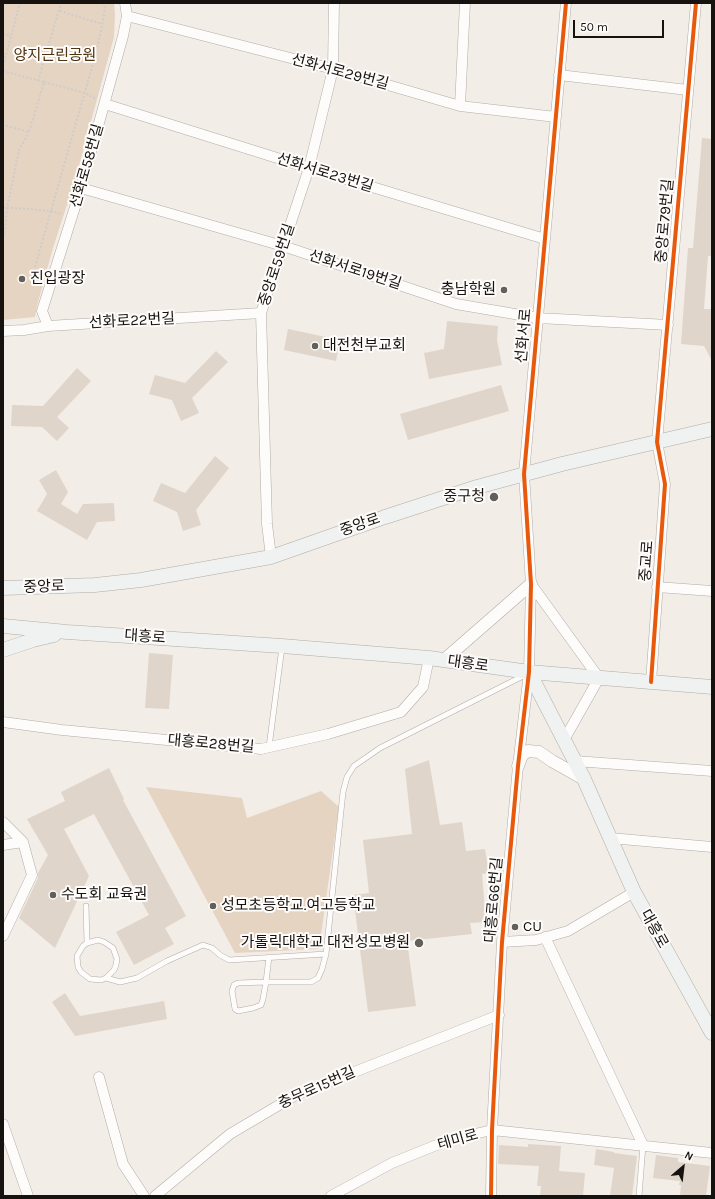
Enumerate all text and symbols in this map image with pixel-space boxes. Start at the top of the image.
scale bar [575,12,666,38]
text: 50 m [580,20,608,34]
park label: 양지근린공원 [14,47,96,65]
street label: 선화서로29번길 [289,50,391,94]
street label: 선화로58번길 [66,122,108,210]
street label: 선화서로23번길 [274,150,376,196]
street label: 중앙로79번길 [652,178,678,264]
street label: 중앙로59번길 [255,221,299,309]
street label: 선화서로19번길 [306,247,404,293]
place label: 진입광장 [30,270,85,288]
marker: 진입광장 [17,274,27,284]
place label: 충남학원 [441,281,496,299]
marker: 충남학원 [499,285,509,295]
street label: 선화서로 [513,308,535,364]
street label: 선화로22번길 [88,310,176,332]
place label: 대전천부교회 [323,337,406,355]
marker: 대전천부교회 [310,341,320,351]
place label: 중구청 [444,488,485,506]
marker: 중구청 [488,491,500,503]
street label: 중앙로 [337,510,383,540]
street label: 중교로 [637,540,657,582]
street label: 중앙로 [23,577,65,597]
street label: 대흥로 [124,627,166,647]
street label: 대흥로 [446,652,490,676]
street label: 대흥로28번길 [167,731,255,757]
street label: 대흥로66번길 [481,856,507,944]
place label: 수도회 교육권 [61,886,147,904]
marker: 수도회 교육권 [48,890,58,900]
place label: 성모초등학교.여고등학교 [221,897,375,915]
marker: 성모초등학교.여고등학교 [208,901,218,911]
street label: 대흥로 [636,907,672,951]
place label: CU [523,918,542,936]
marker: CU [510,922,520,932]
place label: 가톨릭대학교 대전성모병원 [241,934,410,952]
marker: 가톨릭대학교 대전성모병원 [413,937,425,949]
street label: 충무로15번길 [276,1063,358,1113]
street label: 테미로 [436,1126,480,1154]
north arrow [663,1147,703,1187]
text: N [682,1148,695,1164]

